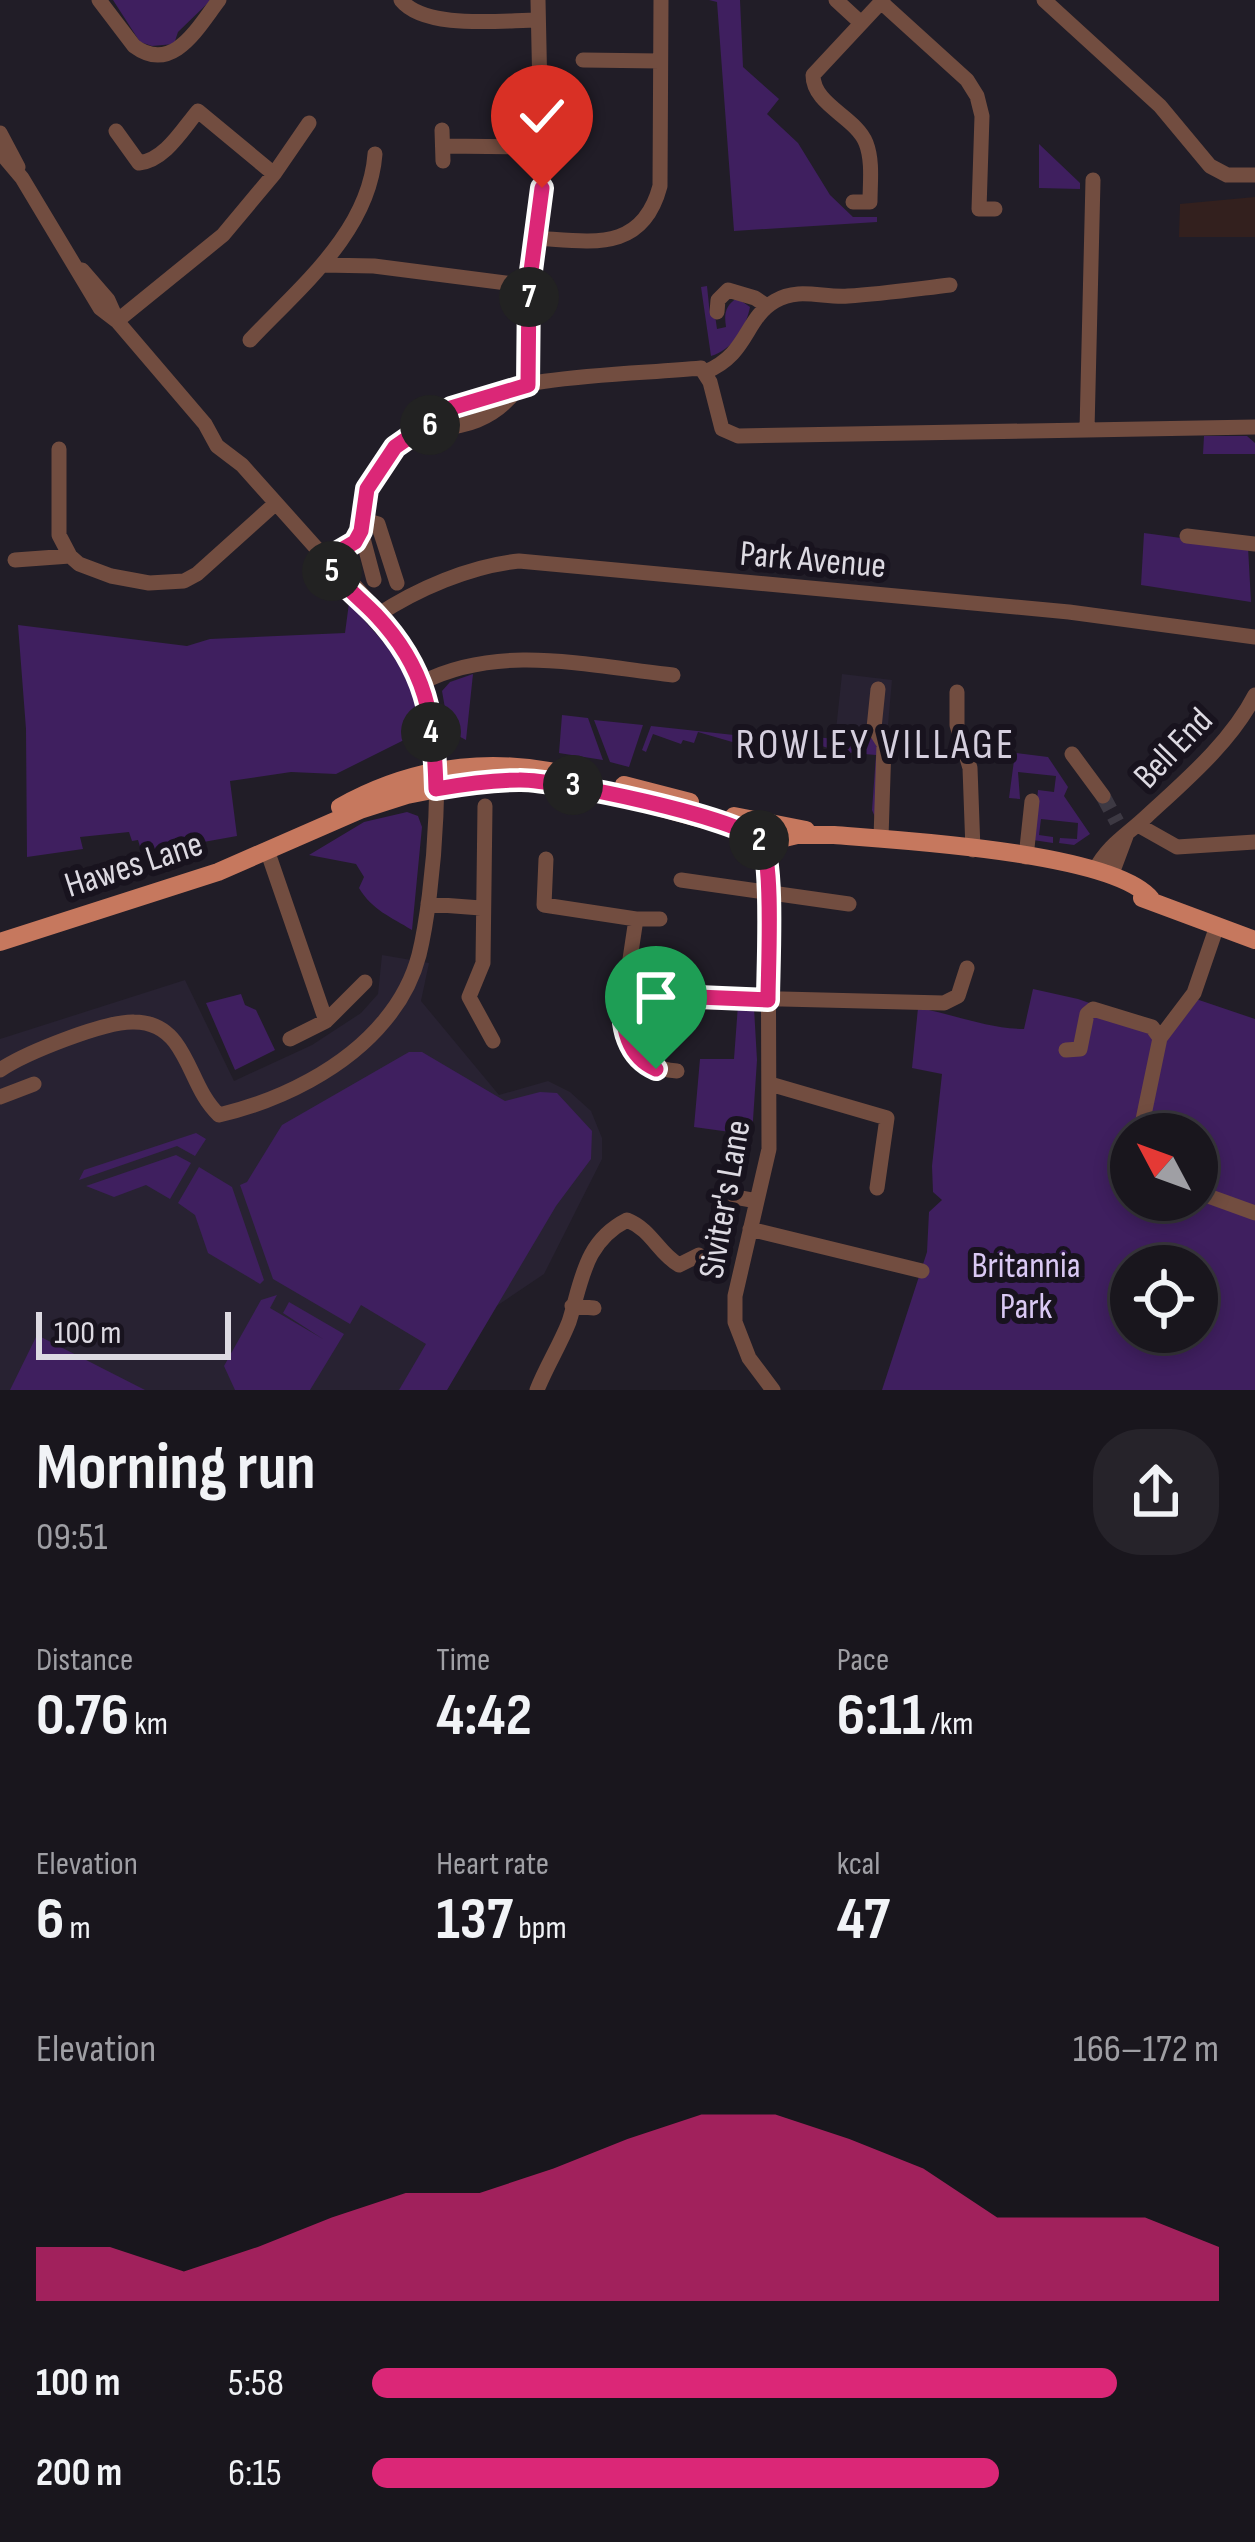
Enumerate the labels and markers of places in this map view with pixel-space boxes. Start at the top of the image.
pin [491,65,593,188]
pin: 7 [499,267,559,327]
pin: 6 [400,395,460,455]
pin: 5 [302,541,362,601]
pin: 4 [401,702,461,762]
pin: 3 [543,755,603,815]
pin: 2 [729,810,789,870]
pin [605,946,707,1069]

